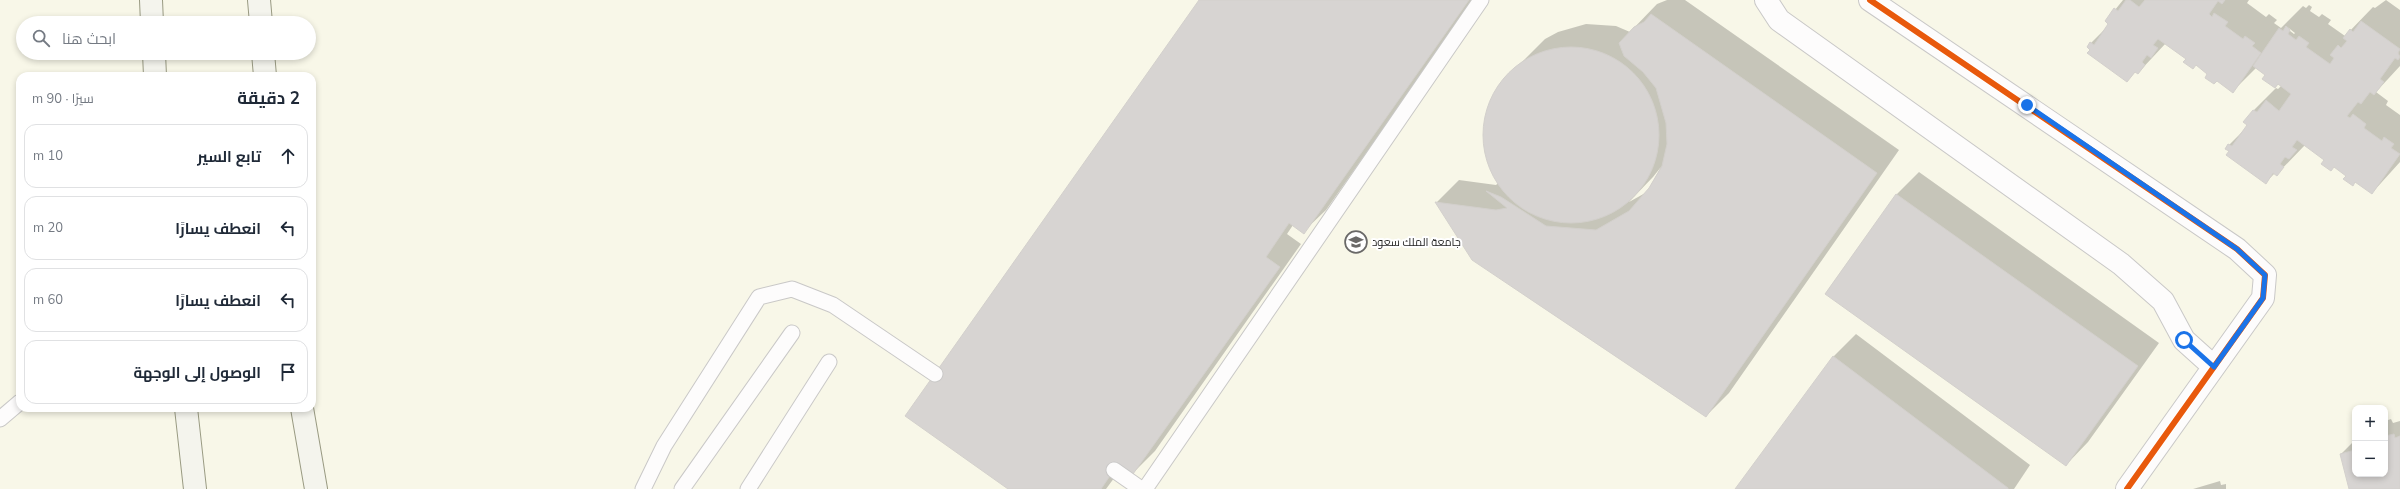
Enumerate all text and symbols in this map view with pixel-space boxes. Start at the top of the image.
search box [16,16,316,60]
icon: search [30,27,52,49]
text: ابحث هنا [62,29,116,49]
text: 2 دقيقة [237,87,300,110]
text: سيرًا · 90 m [32,90,94,108]
route end [2018,96,2036,114]
icon: ahead [277,145,299,167]
text: 10 m [33,147,63,165]
text: تابع السير [197,147,261,167]
icon: left [277,217,299,239]
text: 20 m [33,219,63,237]
text: انعطف يسارًا [175,219,261,239]
school or university icon: جامعة الملك سعود [1343,229,1369,255]
place label: جامعة الملك سعود [1372,235,1461,250]
icon: left [277,289,299,311]
text: 60 m [33,291,63,309]
text: انعطف يسارًا [175,291,261,311]
route start [2175,331,2193,349]
icon: arrive [277,361,299,383]
text: الوصول إلى الوجهة [133,363,261,383]
map controls [2352,405,2388,477]
button: + [2352,405,2388,441]
button: − [2352,441,2388,477]

